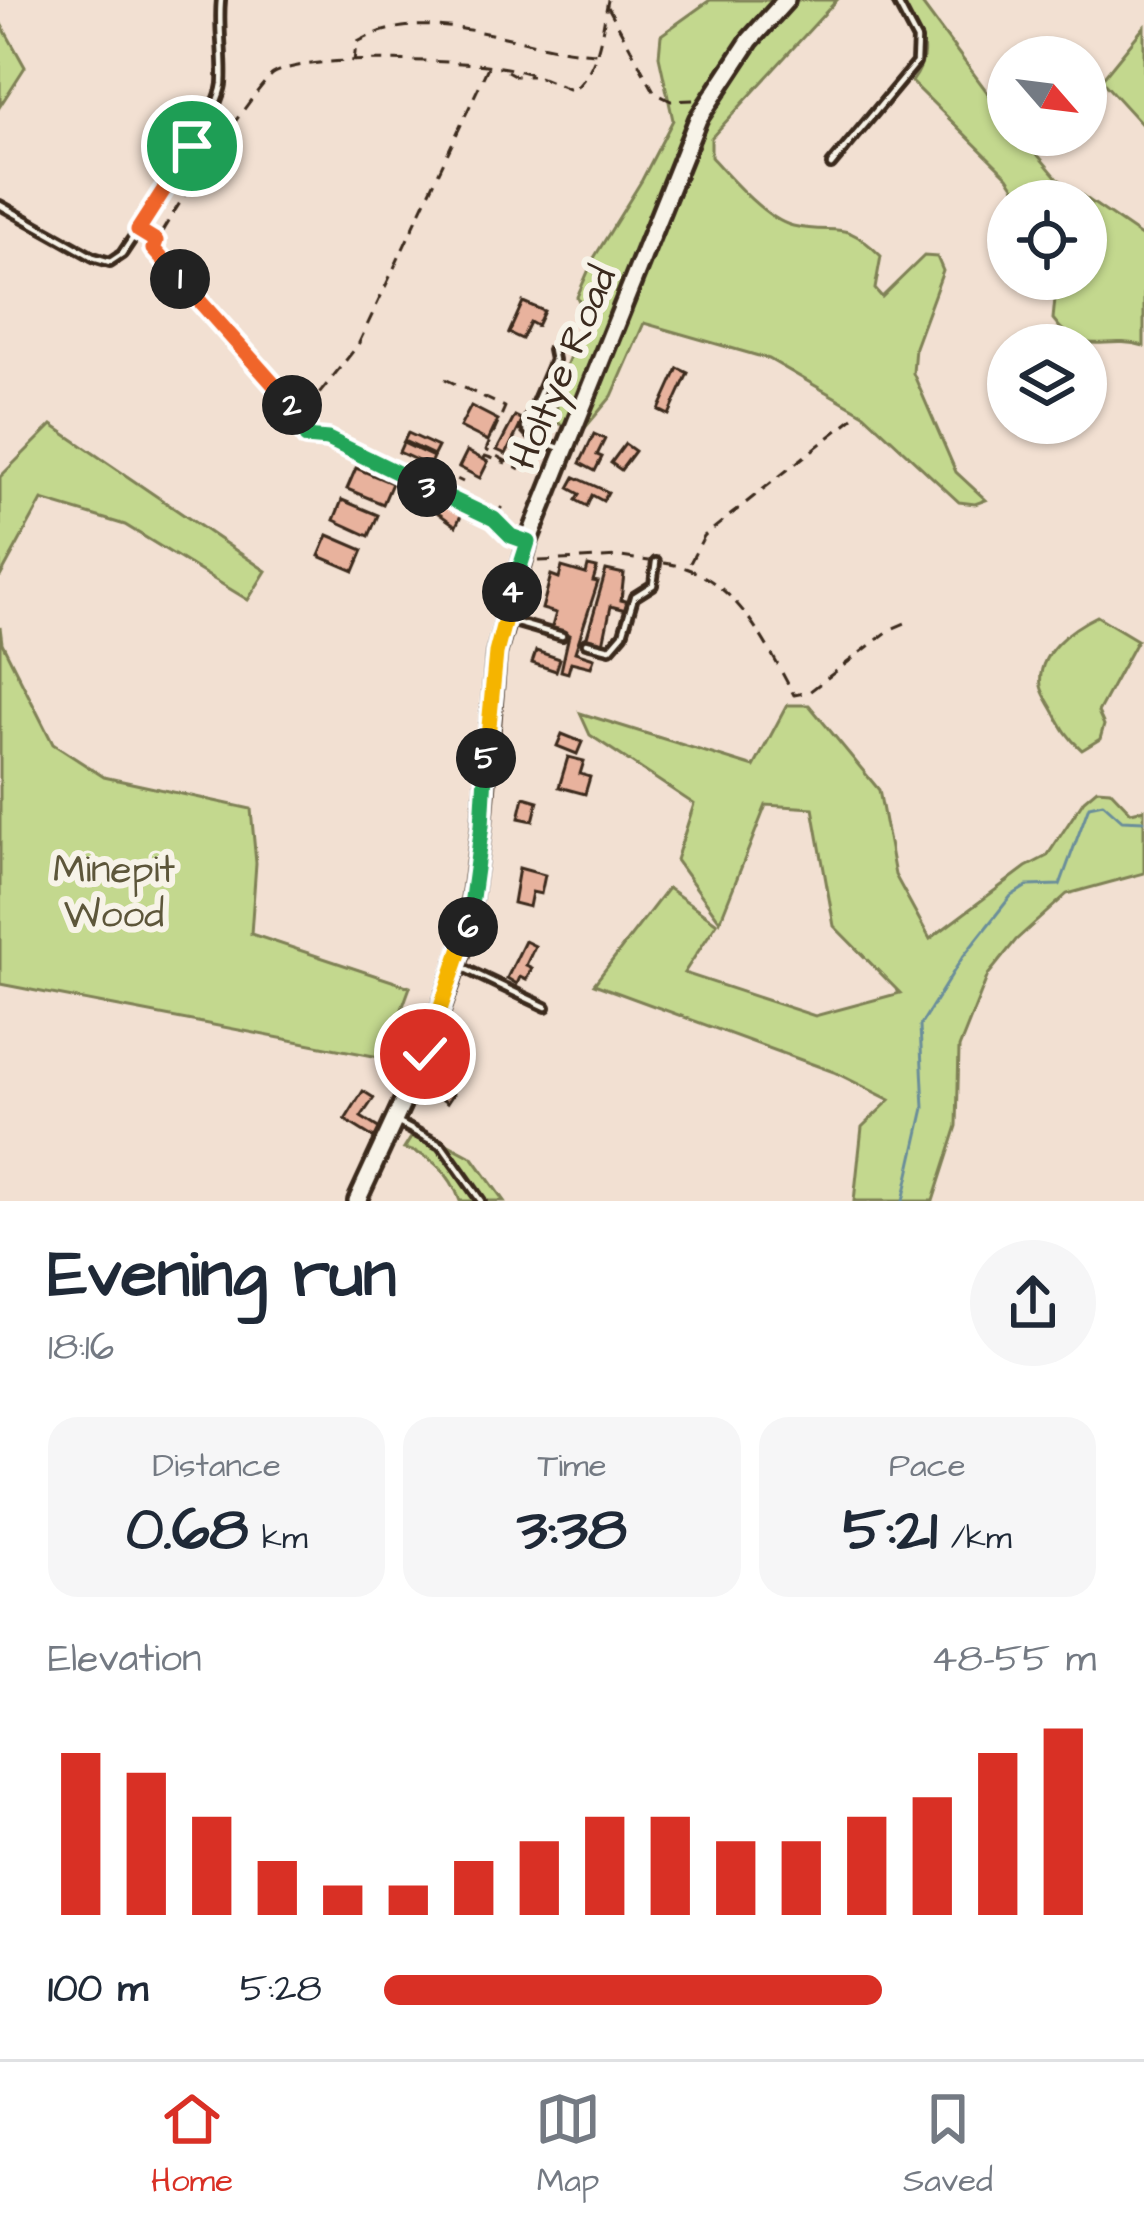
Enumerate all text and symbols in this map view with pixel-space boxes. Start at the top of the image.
north arrow [987,36,1107,156]
map controls [987,36,1107,444]
pin [141,95,243,197]
icon: arrive [159,113,225,179]
button: locate [987,180,1107,300]
pin: 1 [150,249,210,309]
text: 1 [178,256,182,302]
street label: Holtye Road [497,258,632,478]
button: layers [987,324,1107,444]
pin: 2 [262,375,322,435]
text: 2 [283,382,301,428]
pin: 3 [397,457,457,517]
text: 3 [419,464,435,510]
pin: 4 [482,562,542,622]
text: 4 [501,569,523,615]
pin: 5 [456,728,516,788]
text: 5 [474,735,498,781]
park label: Minepit Wood [53,844,175,943]
pin: 6 [438,897,498,957]
text: 6 [458,904,478,950]
pin [374,1003,476,1105]
icon: check [392,1021,458,1087]
text: Evening run [48,1230,396,1322]
button: share [970,1240,1096,1366]
text: 18:16 [48,1321,114,1375]
text: Distance [153,1443,281,1489]
text: Time [537,1443,607,1489]
text: Pace [889,1443,966,1489]
text: 0.68 [126,1489,248,1572]
text: 3:38 [517,1489,627,1572]
text: 5:21 [843,1489,937,1572]
text: km [248,1515,308,1561]
text: /km [937,1515,1012,1561]
text: Elevation [48,1633,202,1687]
text: 48–55 m [931,1633,1096,1687]
text: 100 m [48,1963,148,2017]
text: 5:28 [240,1963,322,2017]
tab: Home [151,2086,233,2204]
tab: Map [535,2086,601,2204]
tab: Saved [903,2086,993,2204]

